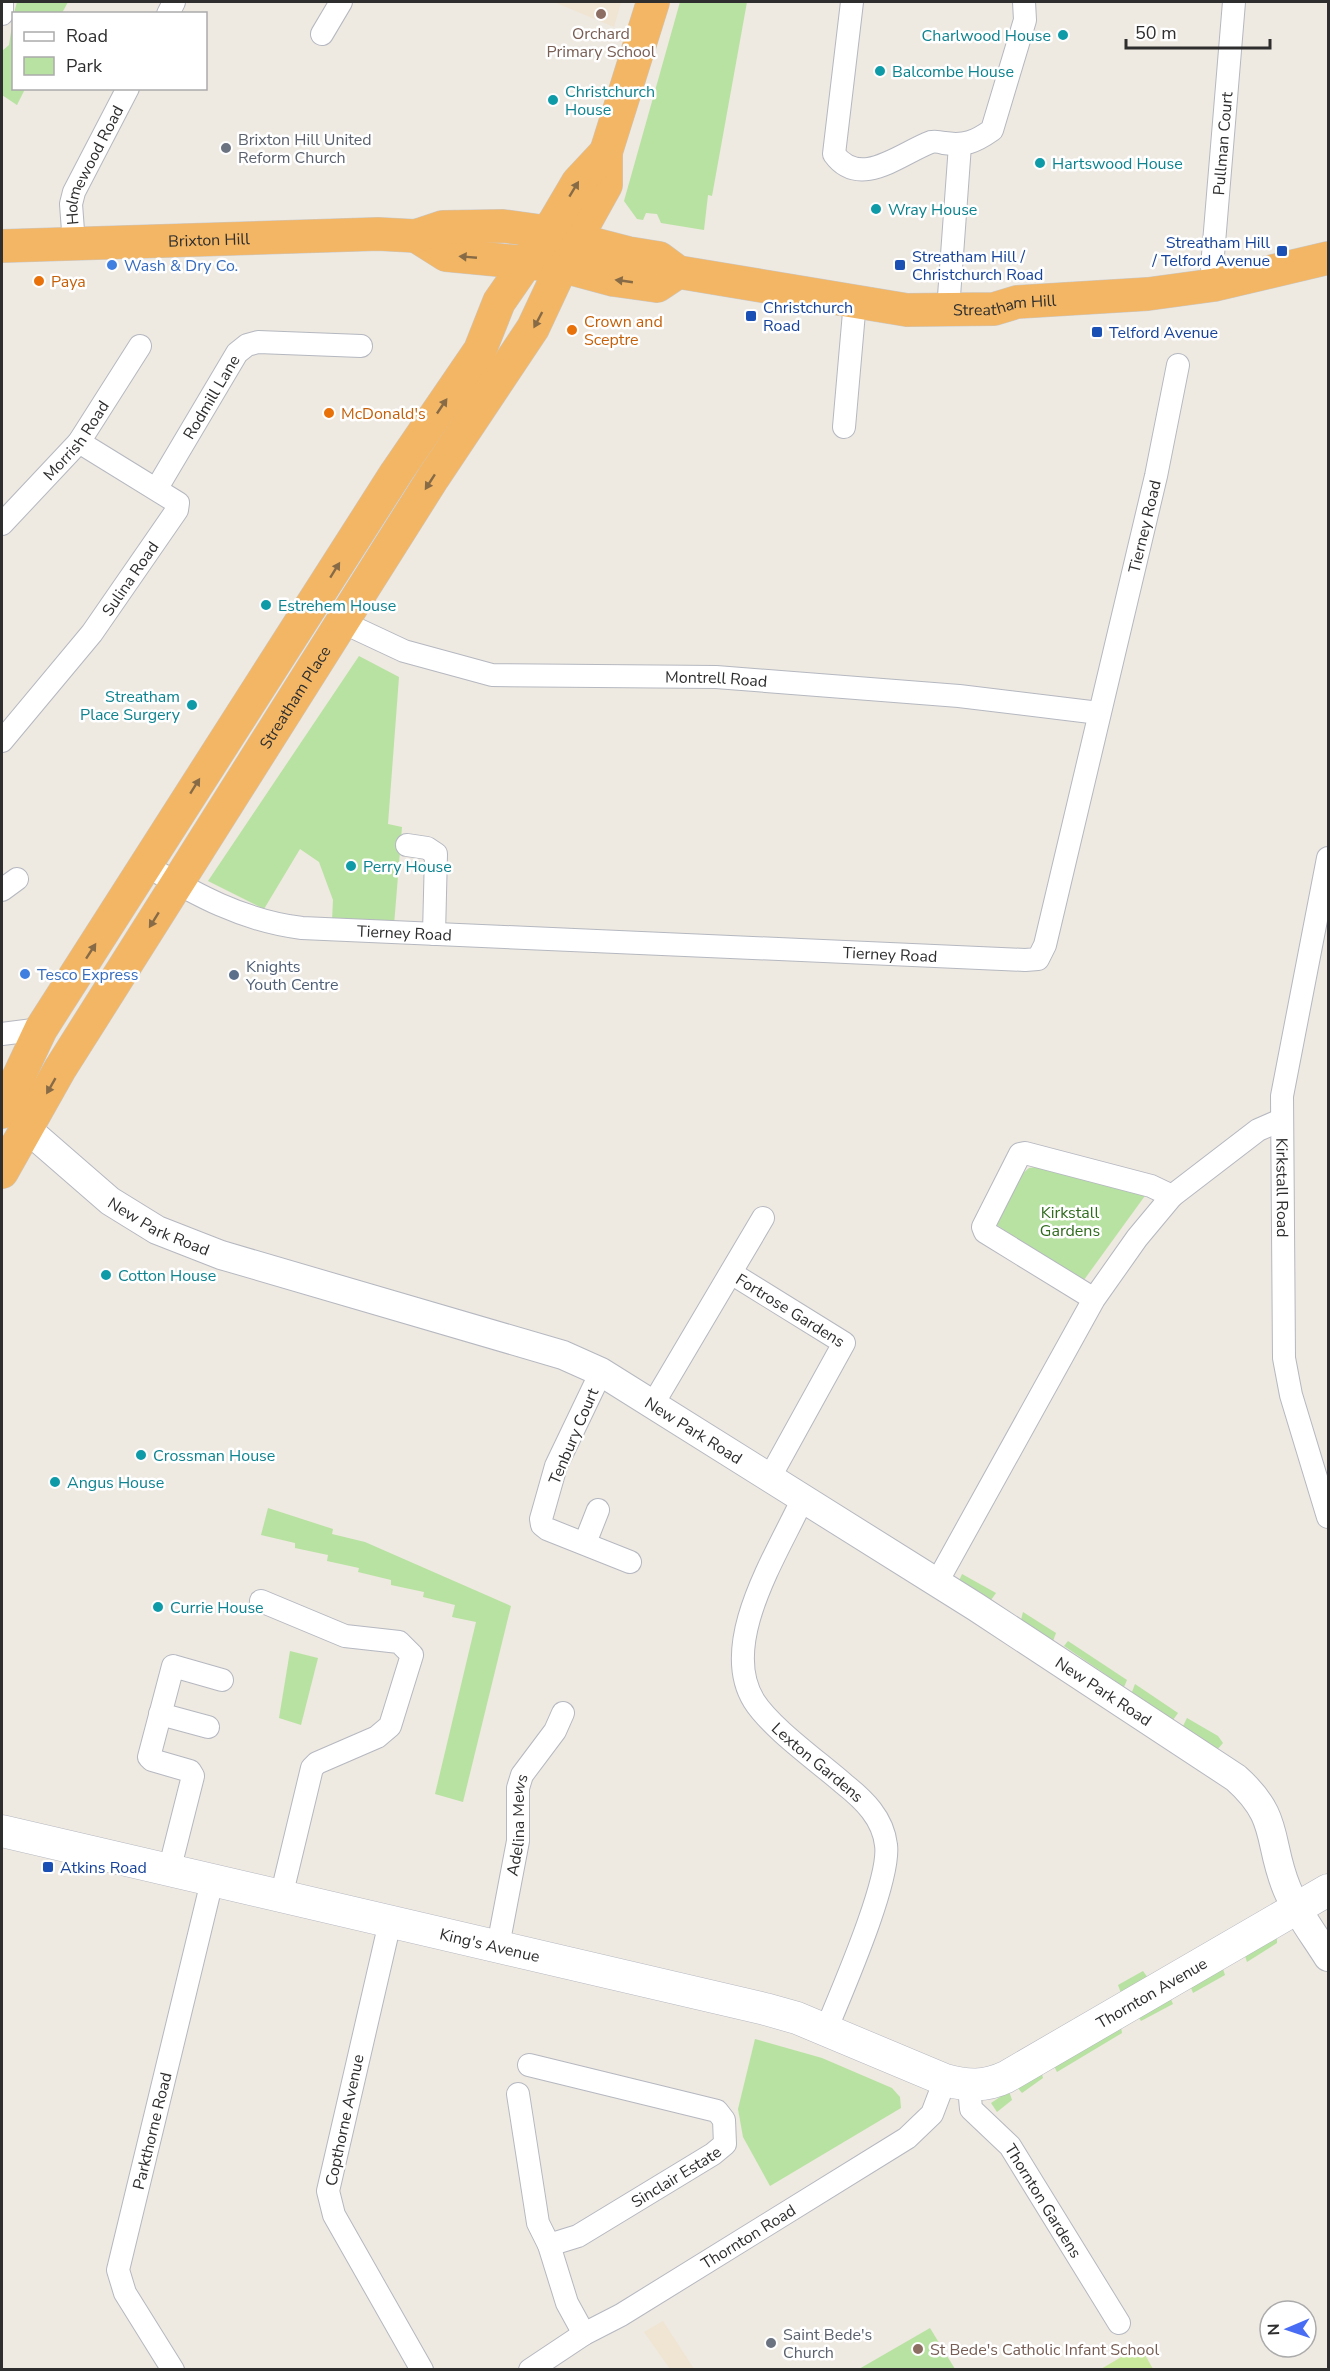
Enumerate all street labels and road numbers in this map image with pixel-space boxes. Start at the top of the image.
street label: Pullman Court [1208,91,1239,196]
street label: Holmewood Road [61,102,129,226]
street label: Brixton Hill [168,228,250,253]
street label: Streatham Hill [953,290,1057,321]
street label: Rodmill Lane [178,351,245,444]
street label: Morrish Road [39,397,115,486]
street label: Tierney Road [1123,478,1167,575]
street label: Sulina Road [97,537,164,621]
street label: Streatham Place [255,642,336,753]
street label: Montrell Road [665,667,768,693]
street label: Tierney Road [357,920,452,947]
street label: Tierney Road [842,942,938,968]
street label: Kirkstall Road [1270,1138,1293,1238]
street label: New Park Road [103,1192,213,1261]
street label: Fortrose Gardens [731,1269,849,1353]
street label: Tenbury Court [544,1384,604,1488]
street label: New Park Road [640,1392,746,1470]
street label: New Park Road [1051,1652,1156,1732]
street label: Lexton Gardens [766,1718,868,1808]
street label: Adelina Mews [502,1771,534,1878]
street label: King's Avenue [437,1923,542,1968]
street label: Thornton Avenue [1093,1953,1211,2034]
street label: Copthorne Avenue [320,2052,370,2188]
street label: Parkthorne Road [128,2070,177,2192]
street label: Thornton Gardens [999,2140,1086,2262]
street label: Sinclair Estate [627,2142,726,2213]
street label: Thornton Road [697,2200,800,2275]

